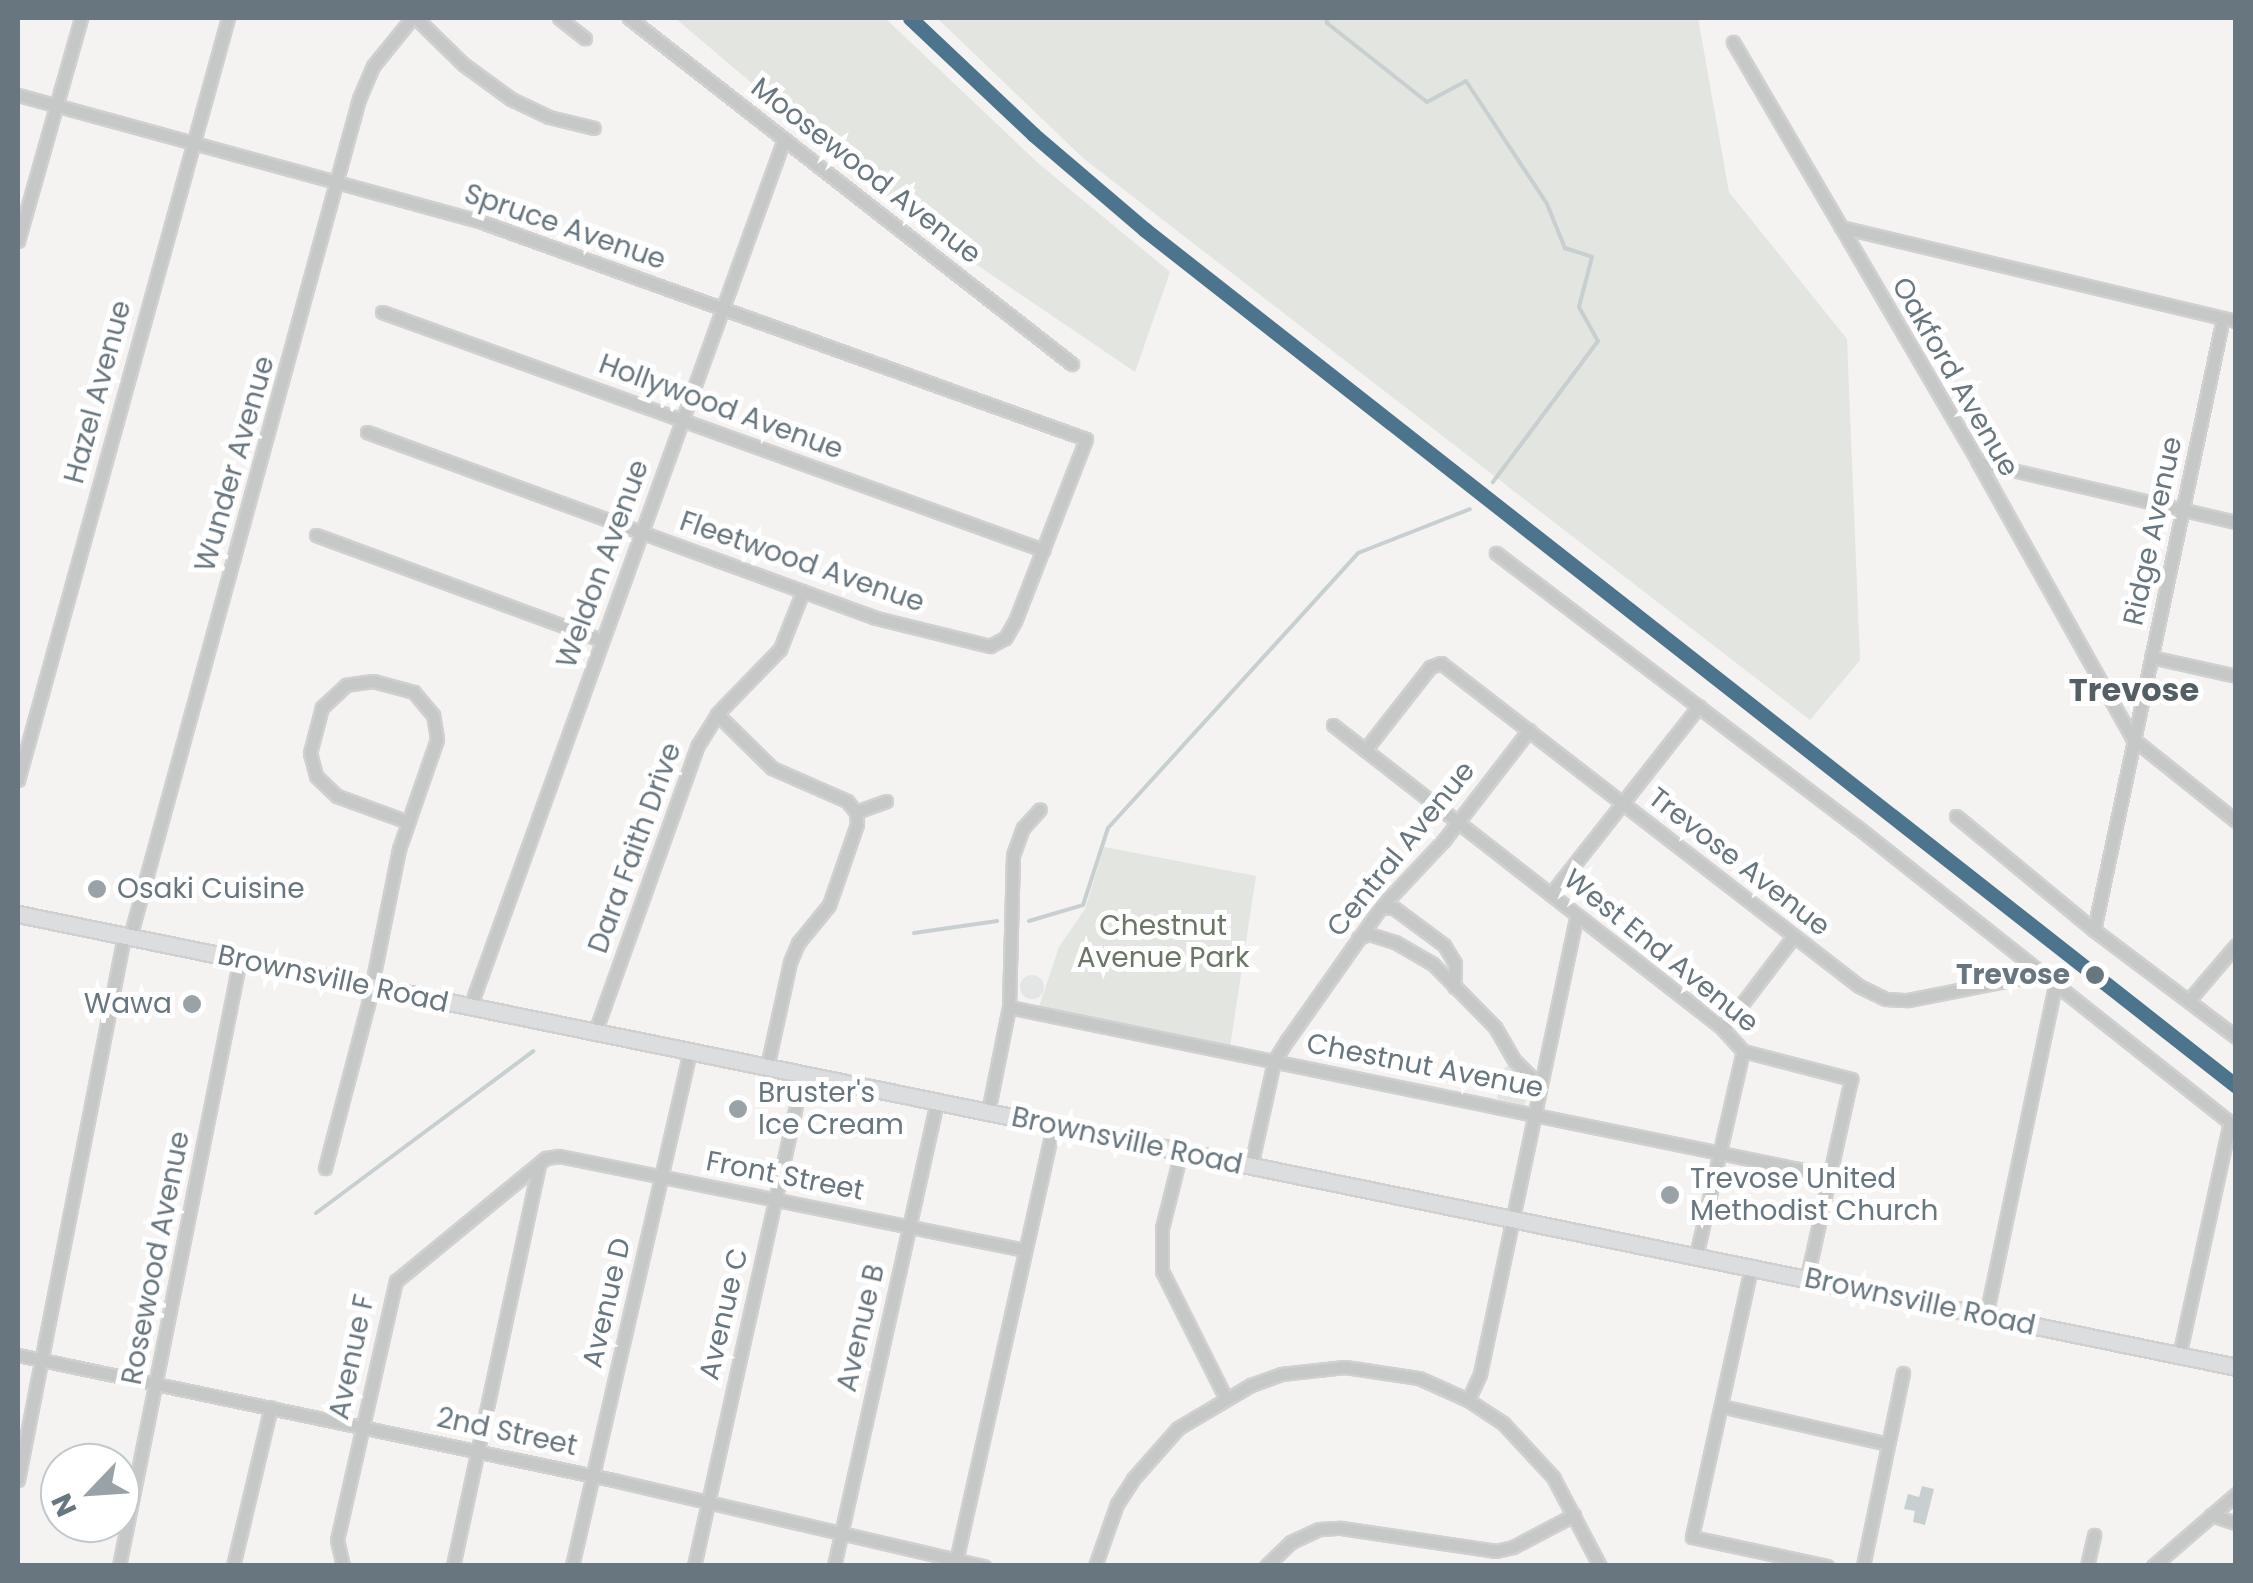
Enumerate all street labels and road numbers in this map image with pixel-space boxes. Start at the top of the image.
street label: Moosewood Avenue [744,71,988,271]
street label: Spruce Avenue [460,177,670,277]
street label: Oakford Avenue [1884,271,2026,483]
street label: Hazel Avenue [57,297,139,487]
street label: Hollywood Avenue [594,347,848,467]
street label: Wunder Avenue [188,352,282,576]
street label: Ridge Avenue [2117,434,2189,628]
street label: Weldon Avenue [550,455,656,673]
street label: Fleetwood Avenue [675,504,929,620]
street label: Dara Faith Drive [581,738,689,958]
street label: Central Avenue [1320,755,1482,943]
street label: Trevose Avenue [1642,781,1836,943]
street label: West End Avenue [1557,862,1765,1040]
street label: Brownsville Road [215,938,451,1020]
street label: Chestnut Avenue [1304,1027,1546,1105]
street label: Brownsville Road [1009,1100,1245,1182]
street label: Rosewood Avenue [115,1129,197,1387]
street label: Front Street [703,1144,867,1208]
street label: Avenue D [576,1235,638,1371]
street label: Avenue C [693,1245,755,1383]
street label: Avenue B [830,1261,892,1395]
street label: Brownsville Road [1802,1261,2038,1343]
street label: Avenue F [322,1292,382,1422]
street label: 2nd Street [434,1401,580,1463]

